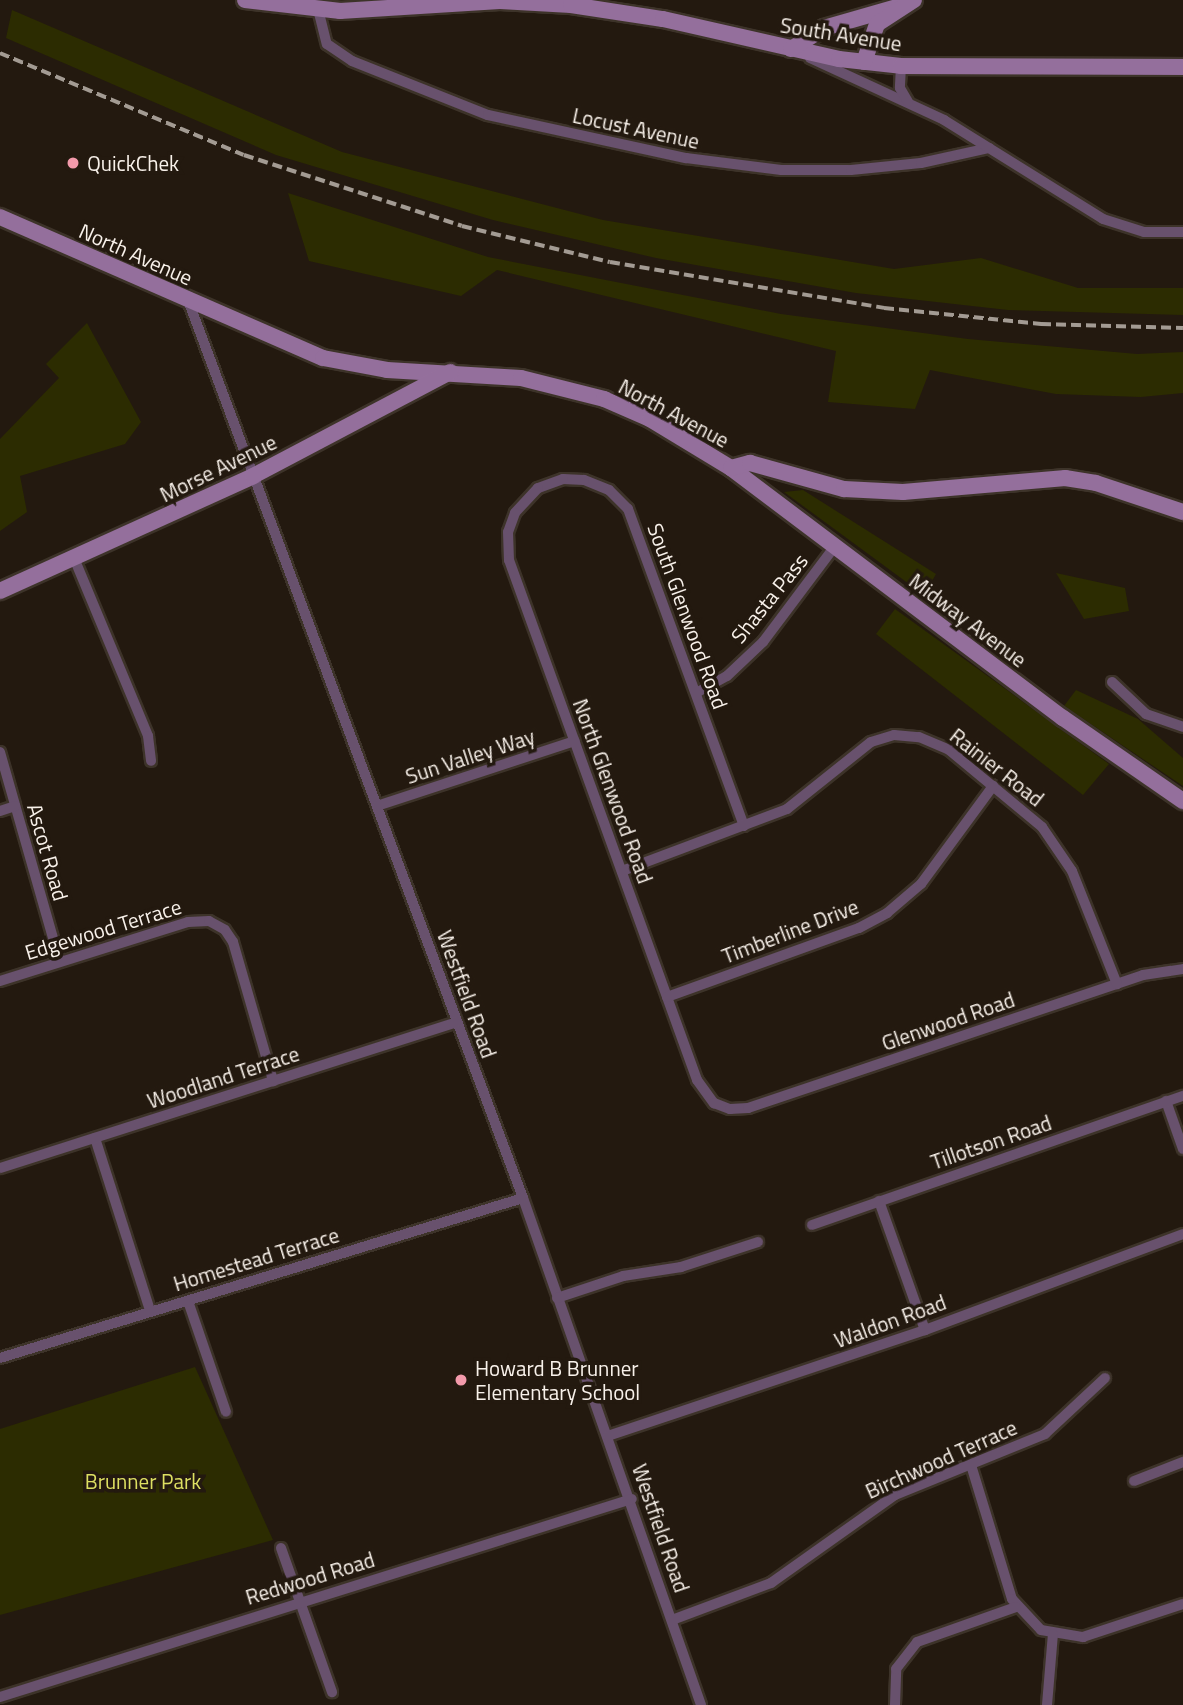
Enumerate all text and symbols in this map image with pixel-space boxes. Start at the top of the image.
street label: South Avenue [778,12,904,56]
street label: Locust Avenue [570,102,702,154]
place label: QuickChek [87,150,179,176]
marker: QuickChek [65,155,81,171]
street label: North Avenue [75,218,197,290]
street label: North Avenue [614,373,734,453]
street label: Morse Avenue [156,429,280,507]
street label: South Glenwood Road [643,520,733,712]
street label: Shasta Pass [725,548,813,648]
street label: Midway Avenue [904,568,1032,672]
street label: North Glenwood Road [568,695,658,887]
street label: Sun Valley Way [402,723,538,789]
street label: Rainier Road [945,723,1049,811]
street label: Ascot Road [22,801,74,903]
street label: Edgewood Terrace [22,893,184,965]
street label: Timberline Drive [718,893,862,969]
street label: Westfield Road [432,927,502,1061]
street label: Glenwood Road [878,986,1018,1056]
street label: Woodland Terrace [144,1041,302,1113]
street label: Tillotson Road [927,1110,1055,1174]
street label: Homestead Terrace [170,1222,342,1296]
street label: Waldon Road [831,1289,949,1353]
place label: Howard B Brunner Elementary School [475,1355,640,1405]
marker: Howard B Brunner Elementary School [453,1372,469,1388]
street label: Birchwood Terrace [861,1414,1021,1504]
street label: Westfield Road [627,1460,695,1596]
park label: Brunner Park [85,1468,201,1494]
street label: Redwood Road [242,1546,378,1610]

